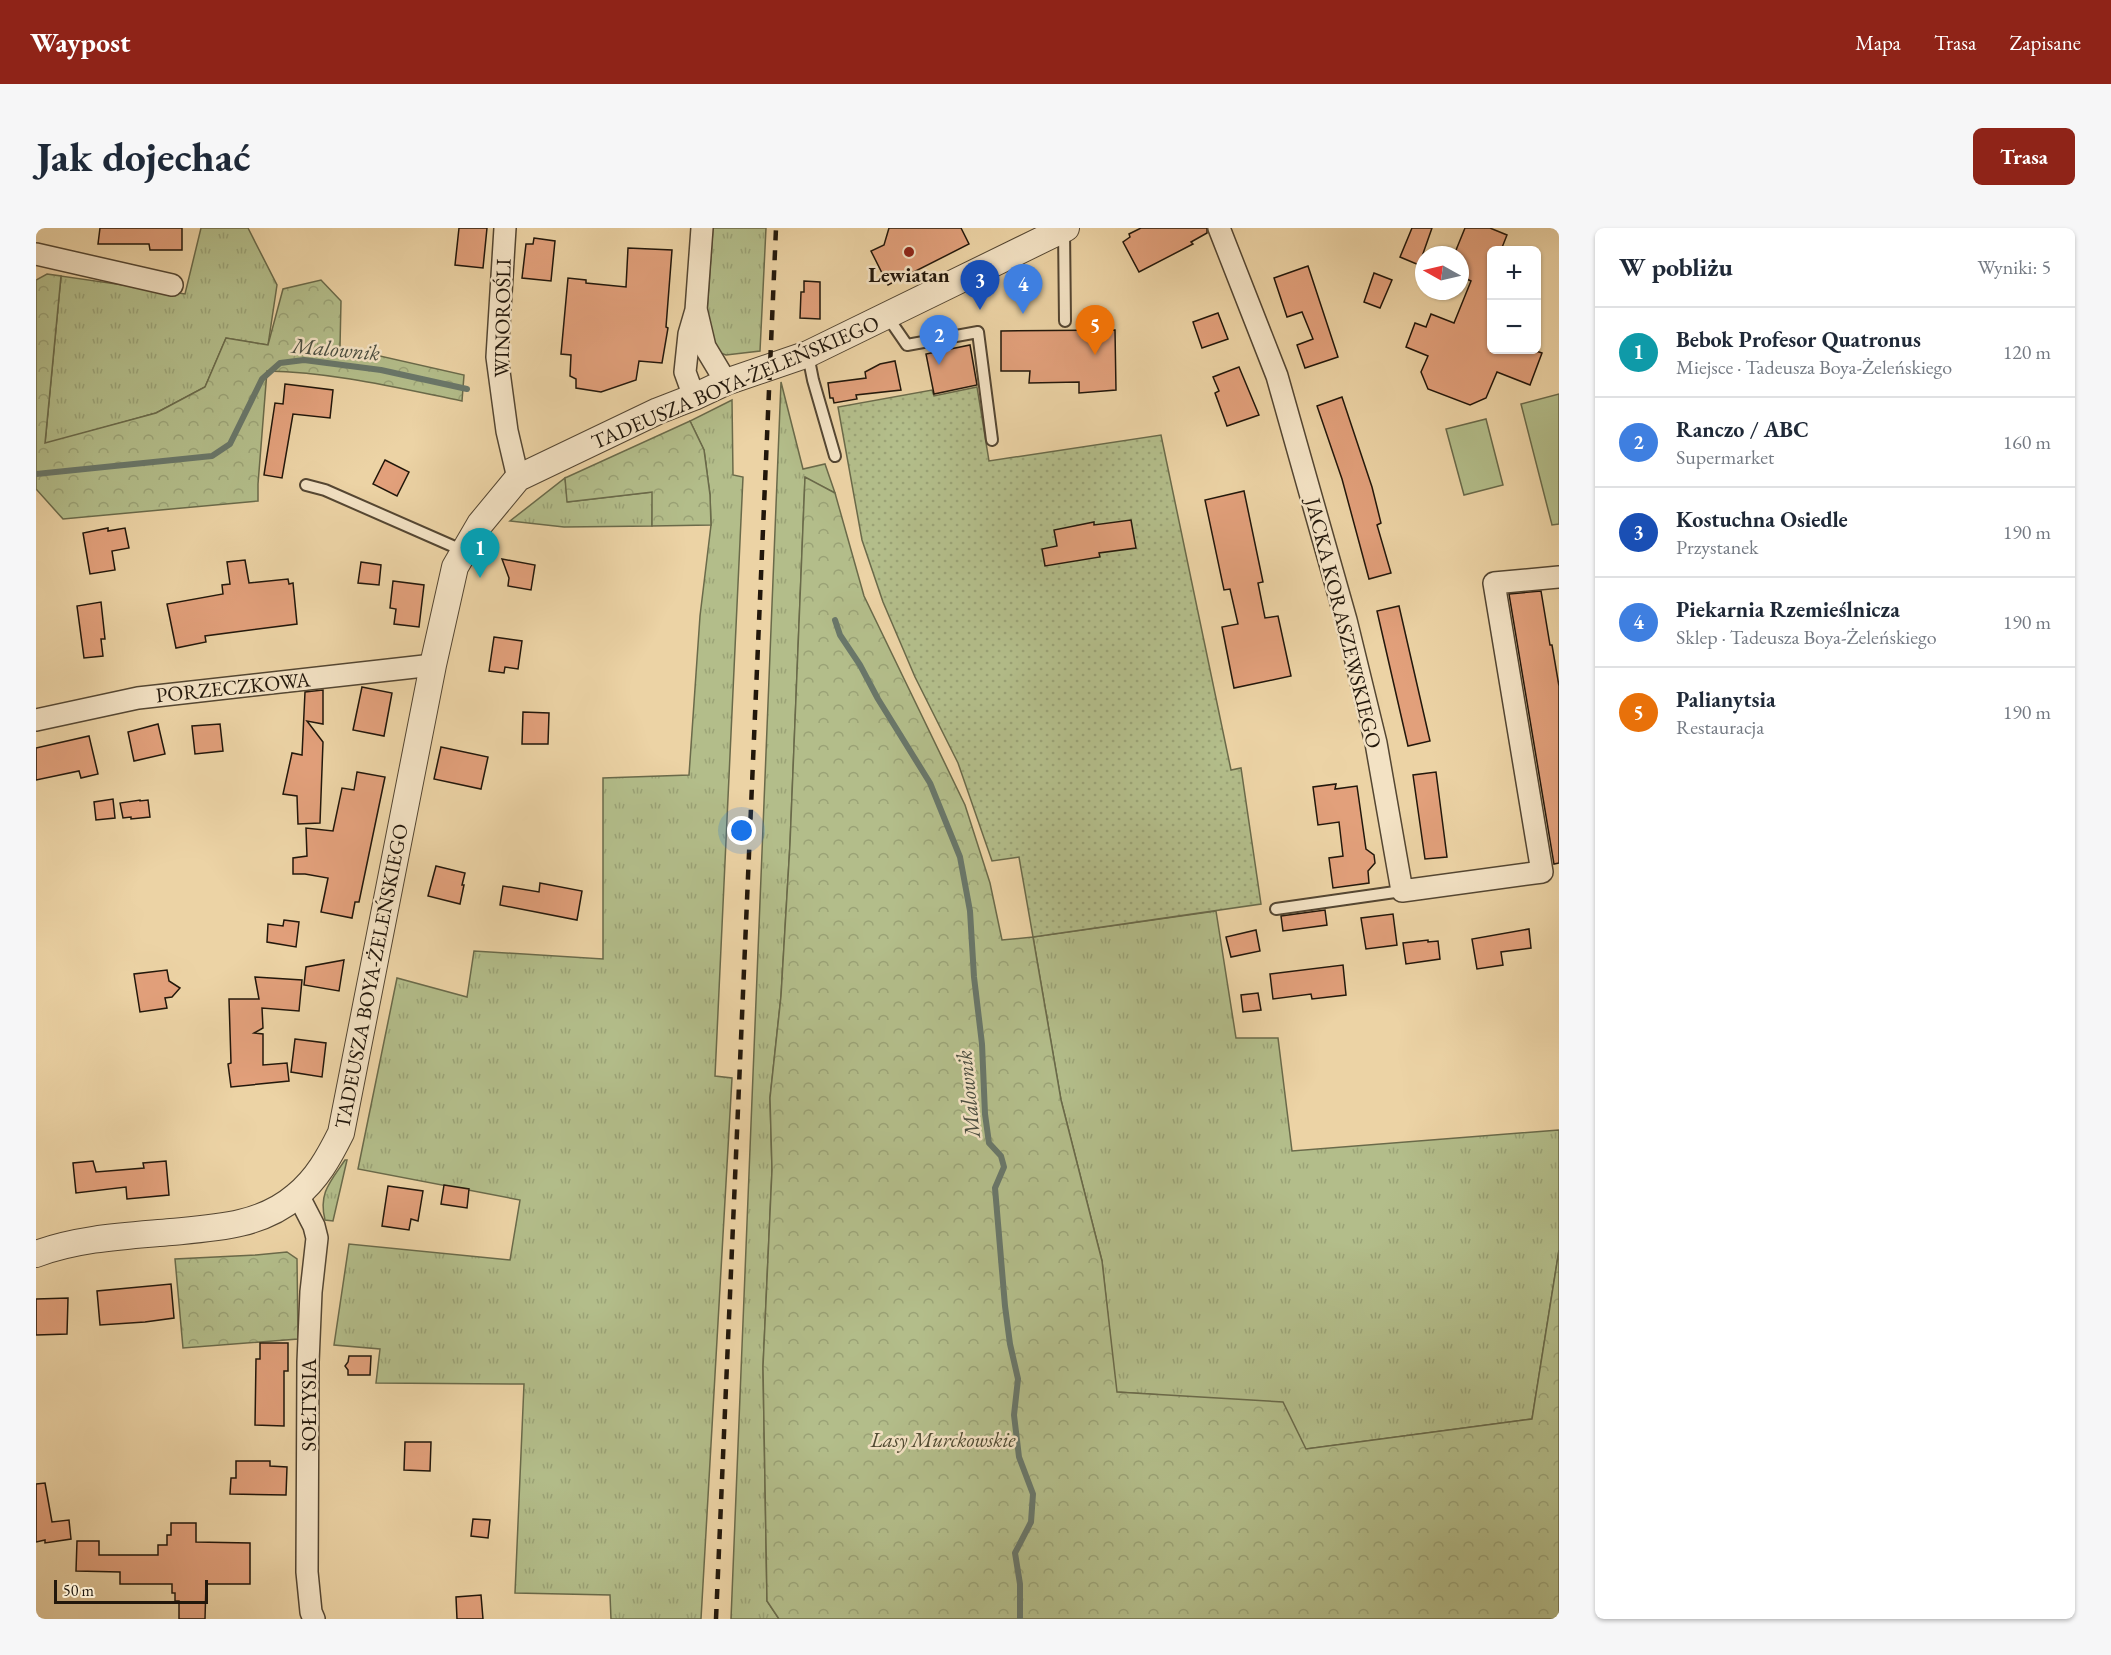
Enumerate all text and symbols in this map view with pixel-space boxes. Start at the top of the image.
text: Waypost [30,24,131,60]
text: Mapa [1855,29,1901,56]
text: Trasa [1934,29,1976,56]
text: Zapisane [2009,29,2081,56]
button: Trasa [1973,128,2075,185]
text: Jak dojechać [36,129,250,184]
marker: Lewiatan [902,245,916,259]
north arrow [1415,246,1469,300]
map controls [1487,246,1541,354]
button: + [1487,246,1541,300]
text: W pobliżu [1619,250,1733,284]
text: Wyniki: 5 [1978,254,2051,280]
street label: WINOROŚLI [487,258,517,378]
pin: 3 [960,260,1000,310]
place label: Lewiatan [868,261,950,288]
pin: 4 [1004,264,1042,314]
button: − [1487,300,1541,354]
pin: 5 [1076,306,1114,355]
street label: TADEUSZA BOYA-ŻELEŃSKIEGO [587,309,883,455]
pin: 2 [920,316,958,365]
text: Bebok Profesor Quatronus [1676,325,1921,354]
water label: Malownik [289,331,381,367]
text: 1 [1633,339,1644,365]
text: 120 m [2003,339,2051,365]
text: Miejsce · Tadeusza Boya-Żeleńskiego [1676,354,1952,380]
text: Ranczo / ABC [1676,415,1809,444]
text: 2 [1633,429,1644,455]
text: 160 m [2003,429,2051,455]
text: Supermarket [1676,444,1774,470]
street label: JACKA KORASZEWSKIEGO [1299,493,1388,751]
text: Kostuchna Osiedle [1676,505,1848,534]
text: 3 [1633,519,1644,545]
text: 190 m [2003,519,2051,545]
pin: 1 [460,528,500,578]
text: Przystanek [1676,534,1758,560]
text: Piekarnia Rzemieślnicza [1676,595,1900,624]
text: 4 [1633,609,1644,635]
text: 190 m [2003,609,2051,635]
text: Sklep · Tadeusza Boya-Żeleńskiego [1676,624,1937,650]
street label: PORZECZKOWA [154,665,312,709]
text: Palianytsia [1676,685,1776,714]
text: 5 [1633,699,1644,725]
text: 190 m [2003,699,2051,725]
text: Restauracja [1676,714,1764,740]
your location [727,816,756,845]
street label: TADEUSZA BOYA-ŻELEŃSKIEGO [328,821,414,1131]
water label: Malownik [949,1049,987,1141]
street label: SOŁTYSIA [295,1358,322,1452]
park label: Lasy Murckowskie [870,1426,1016,1453]
scale bar [54,1577,208,1604]
text: 50 m [63,1580,94,1601]

